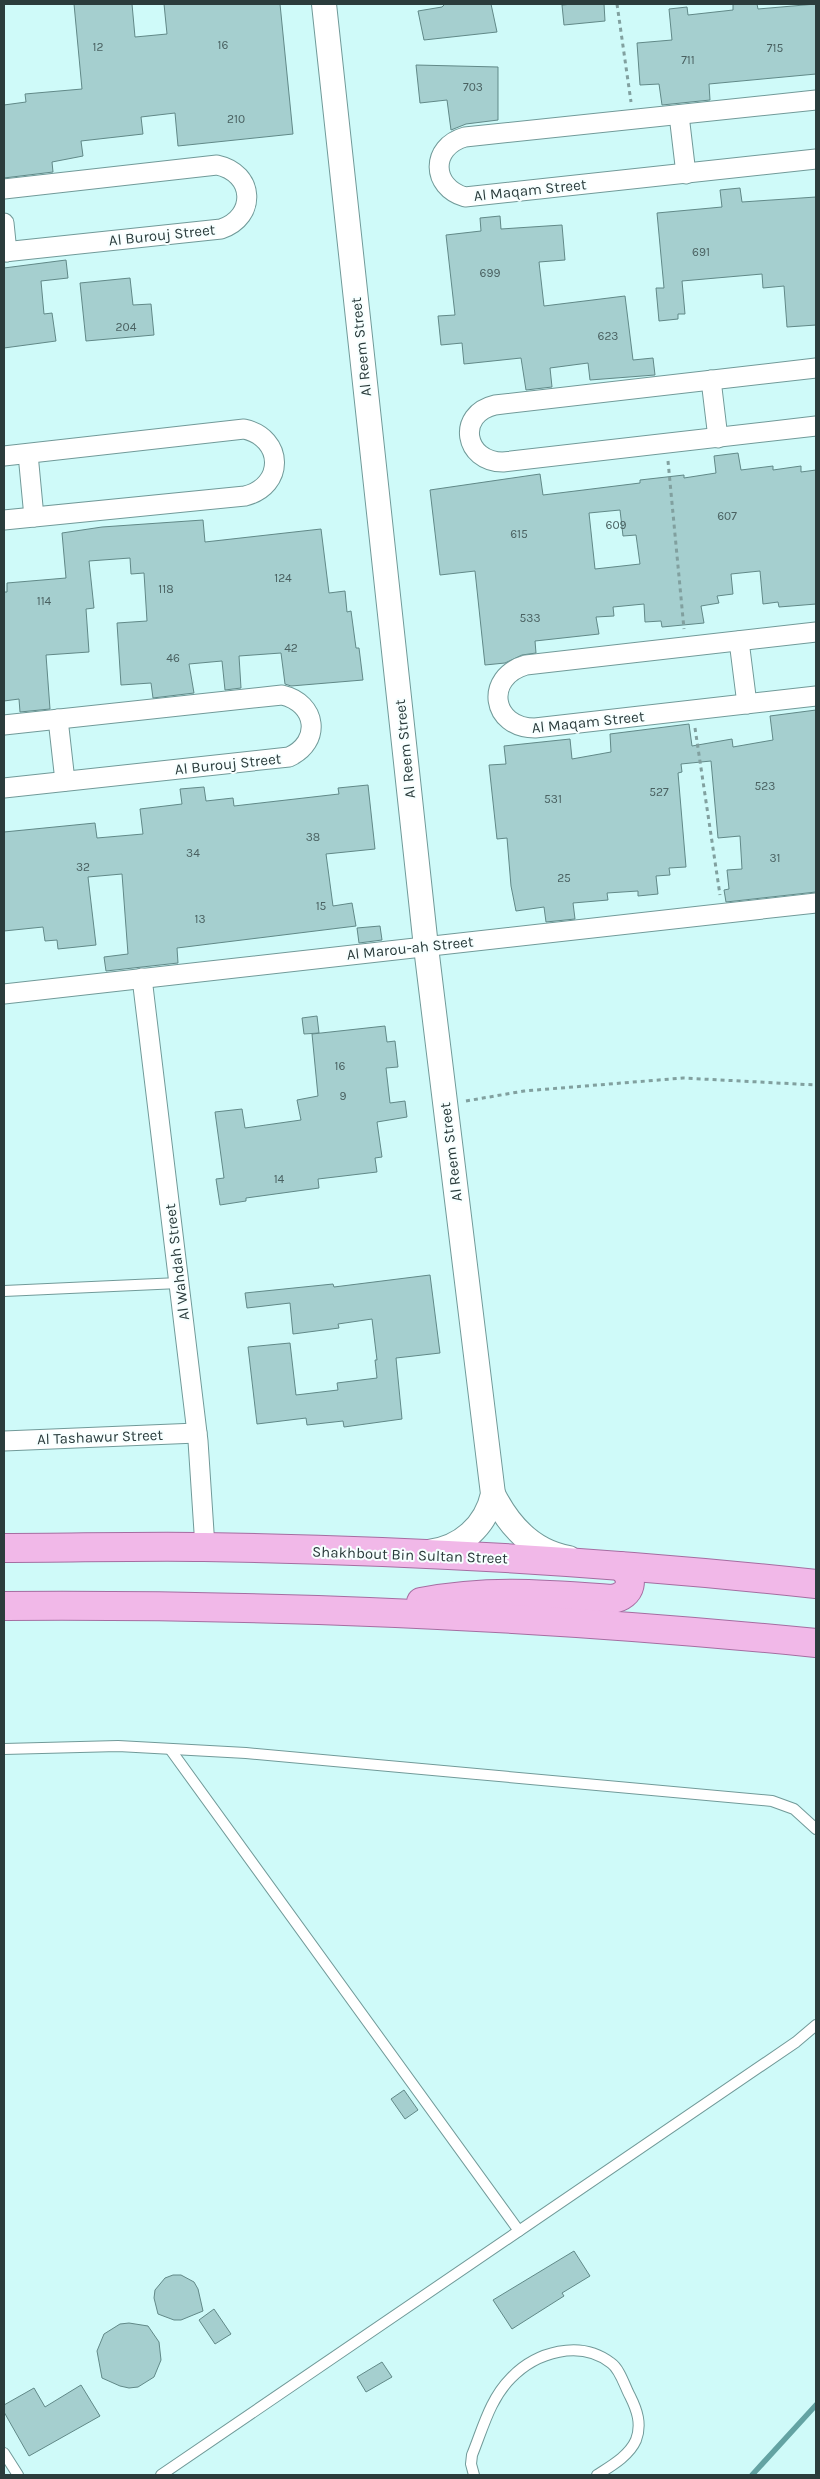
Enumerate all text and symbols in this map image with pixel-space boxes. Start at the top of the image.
house number: 16 [218,38,229,52]
house number: 12 [93,40,104,54]
house number: 715 [767,41,783,55]
house number: 711 [681,53,695,67]
house number: 703 [463,80,483,94]
house number: 210 [227,112,245,126]
street label: Al Maqam Street [473,175,588,205]
street label: Al Burouj Street [108,220,216,250]
house number: 691 [692,245,710,259]
house number: 699 [480,266,500,280]
street label: Al Reem Street [347,296,375,398]
house number: 204 [116,320,137,334]
house number: 623 [598,329,618,343]
house number: 607 [717,509,737,523]
house number: 609 [606,518,627,532]
house number: 615 [510,527,528,541]
house number: 124 [274,571,292,585]
house number: 118 [158,582,174,596]
house number: 114 [37,594,52,608]
house number: 533 [520,611,540,625]
house number: 42 [284,641,298,655]
house number: 46 [166,651,180,665]
street label: Al Reem Street [391,698,419,800]
street label: Al Maqam Street [531,707,646,737]
street label: Al Burouj Street [174,749,282,779]
house number: 523 [755,779,775,793]
house number: 527 [649,785,669,799]
house number: 531 [544,792,562,806]
house number: 38 [306,830,320,844]
house number: 34 [186,846,200,860]
house number: 31 [769,851,781,865]
house number: 32 [76,860,90,874]
house number: 25 [557,871,571,885]
house number: 15 [316,899,327,913]
house number: 13 [194,912,206,926]
street label: Al Marou-ah Street [346,932,475,964]
house number: 16 [335,1059,346,1073]
house number: 9 [340,1089,347,1103]
street label: Al Reem Street [436,1101,466,1203]
house number: 14 [274,1172,285,1186]
street label: Al Wahdah Street [161,1202,193,1321]
street label: Al Tashawur Street [37,1426,164,1448]
street label: Shakhbout Bin Sultan Street [312,1543,508,1567]

